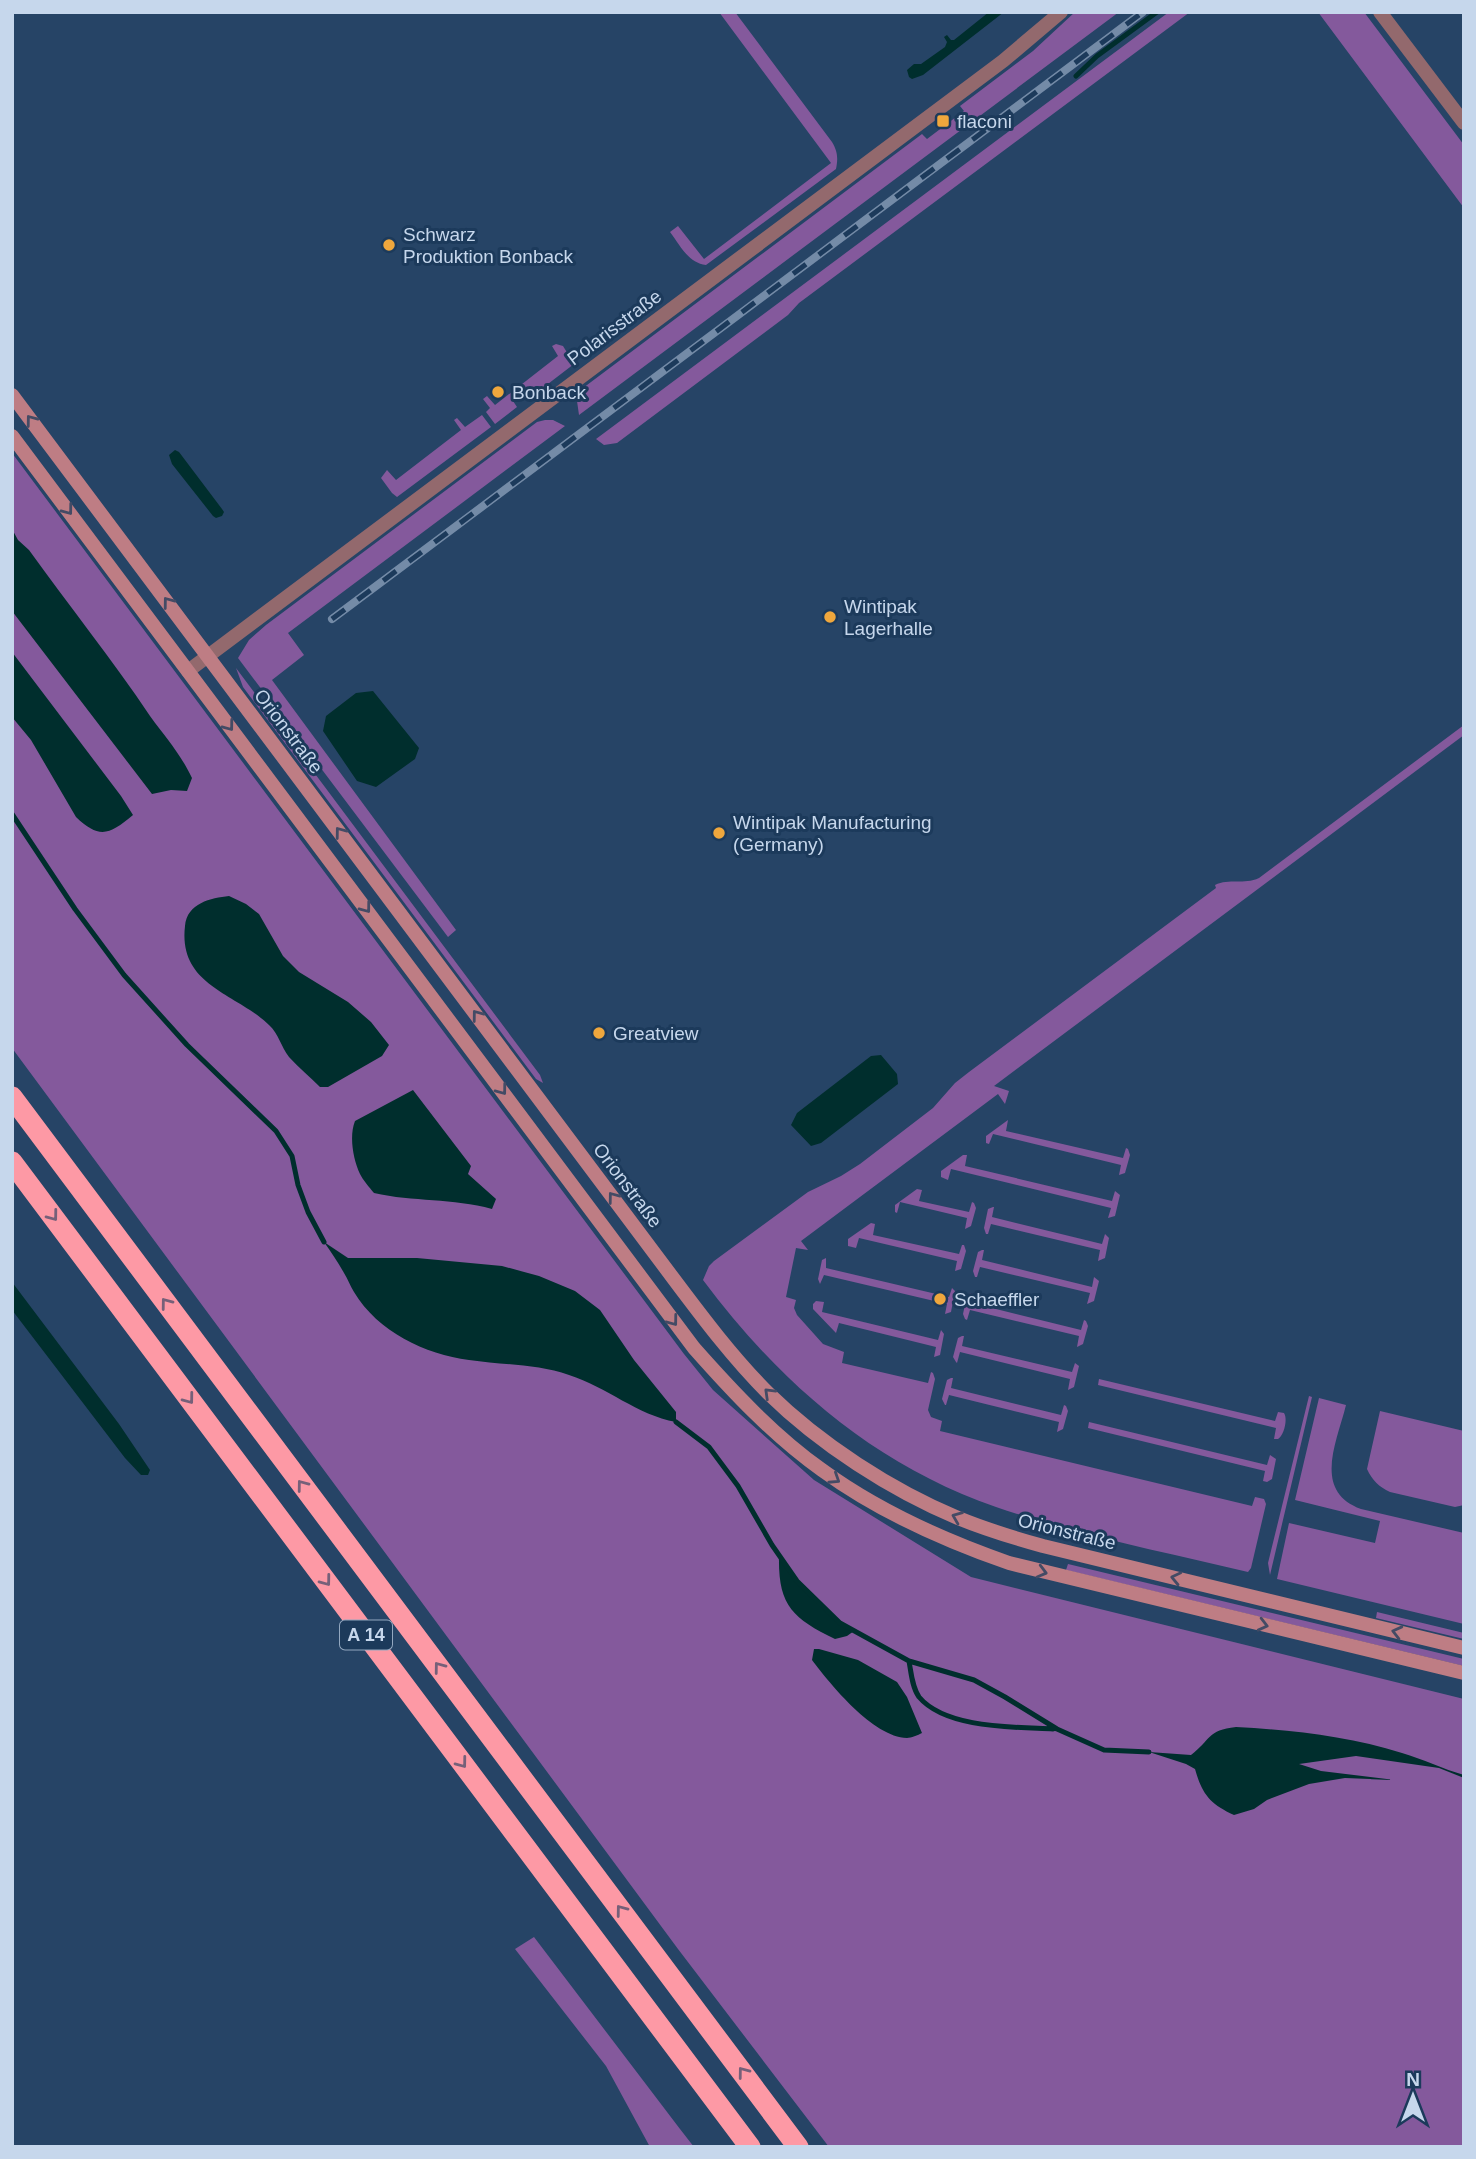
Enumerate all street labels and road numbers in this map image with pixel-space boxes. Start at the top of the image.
street label: Polarisstraße [563,285,665,369]
street label: Orionstraße [250,685,327,778]
street label: Orionstraße [589,1139,666,1232]
street label: Orionstraße [1016,1509,1118,1554]
road number: A 14 [340,1620,392,1650]

